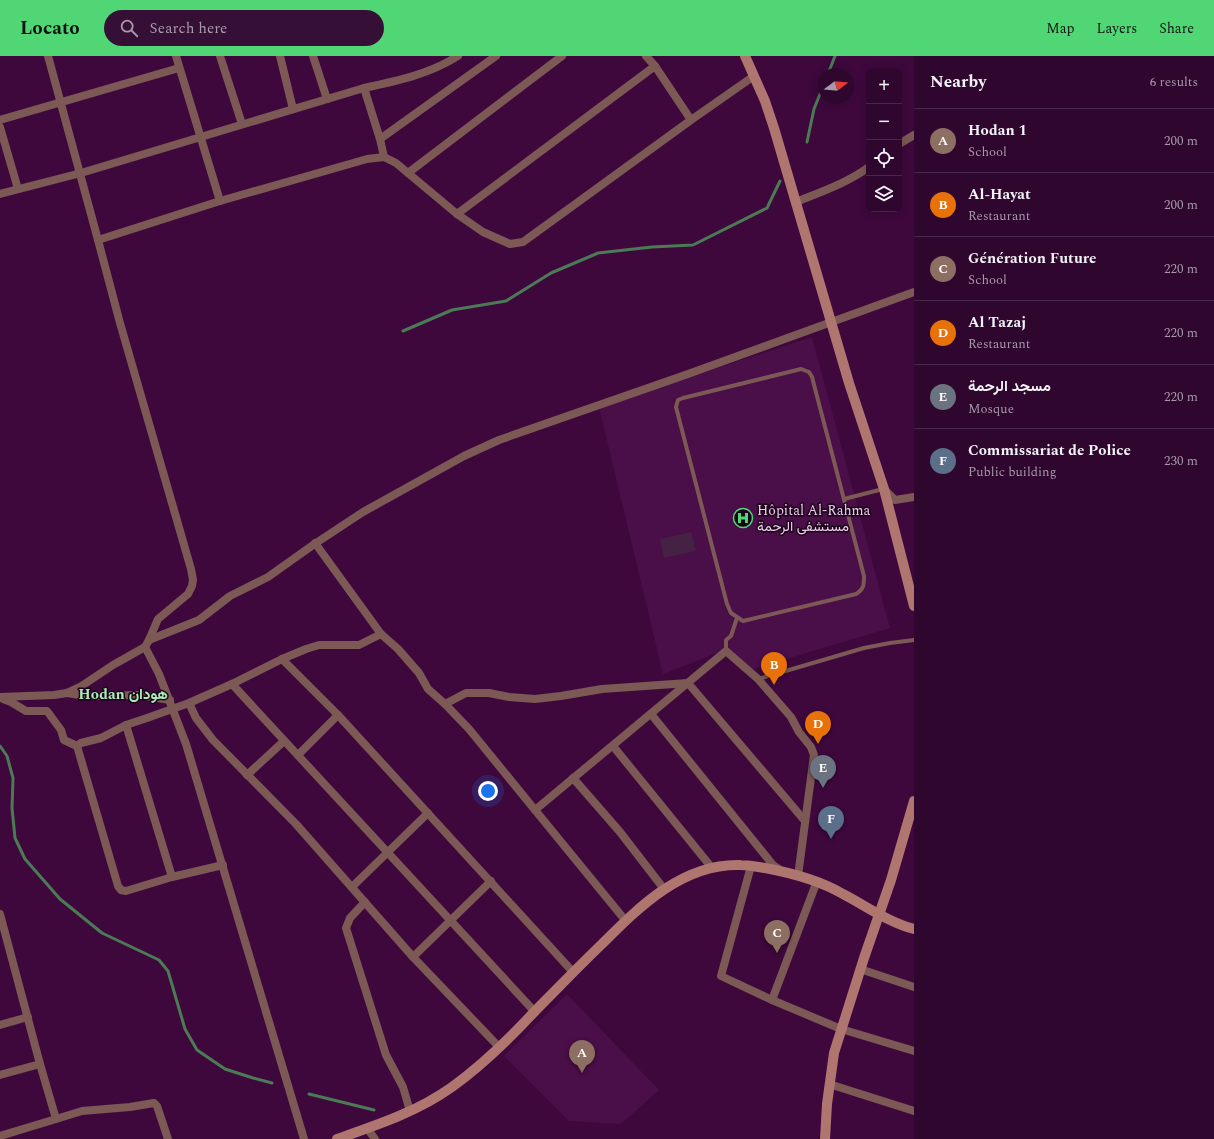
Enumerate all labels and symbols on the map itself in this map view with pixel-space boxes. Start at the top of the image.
north arrow [818,68,854,104]
place label: Hôpital Al-Rahma مستشفى الرحمة [757,500,871,537]
hospital icon: Hôpital Al-Rahma مستشفى الرحمة [732,507,754,529]
pin: B [761,652,787,685]
district label: Hodan هودان [78,683,168,706]
pin: D [805,711,831,744]
pin: E [810,755,836,788]
your location [478,781,498,801]
pin: F [818,806,844,839]
pin: C [764,920,790,953]
pin: A [569,1040,595,1073]

